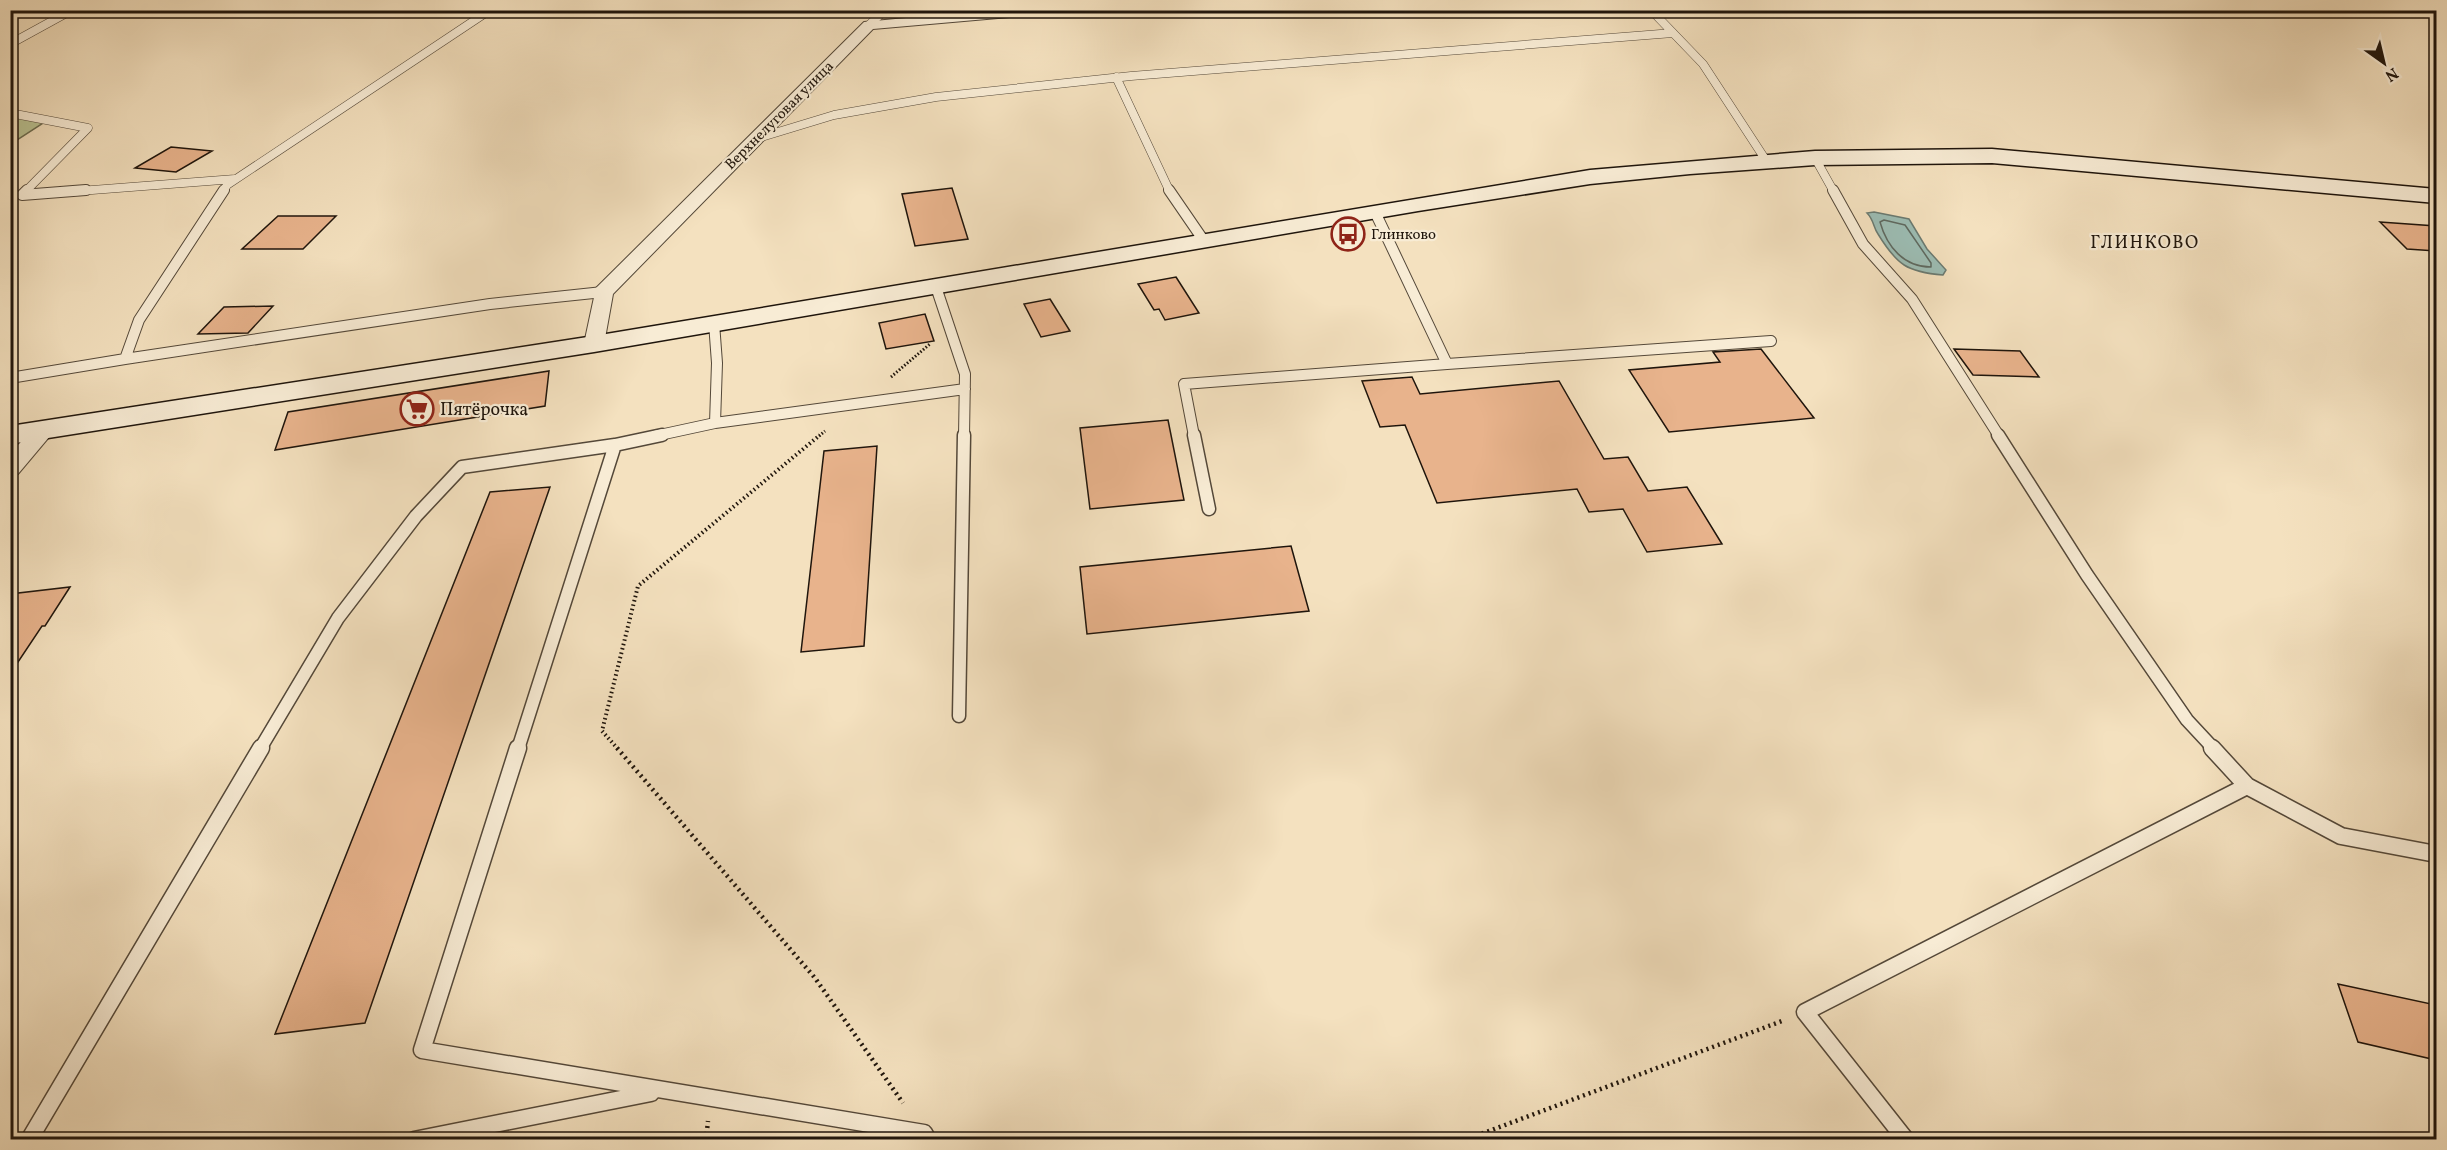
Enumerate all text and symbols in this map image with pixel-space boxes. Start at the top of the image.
north arrow [2354,33,2414,93]
street label: Верхнелуговая улица [721,57,839,175]
text: N [2380,61,2402,86]
bus stop icon: Глинково [1330,216,1366,252]
place label: Глинково [1371,225,1436,246]
district label: ГЛИНКОВО [2090,231,2200,256]
supermarket icon: Пятёрочка [399,391,435,427]
place label: Пятёрочка [440,398,528,423]

